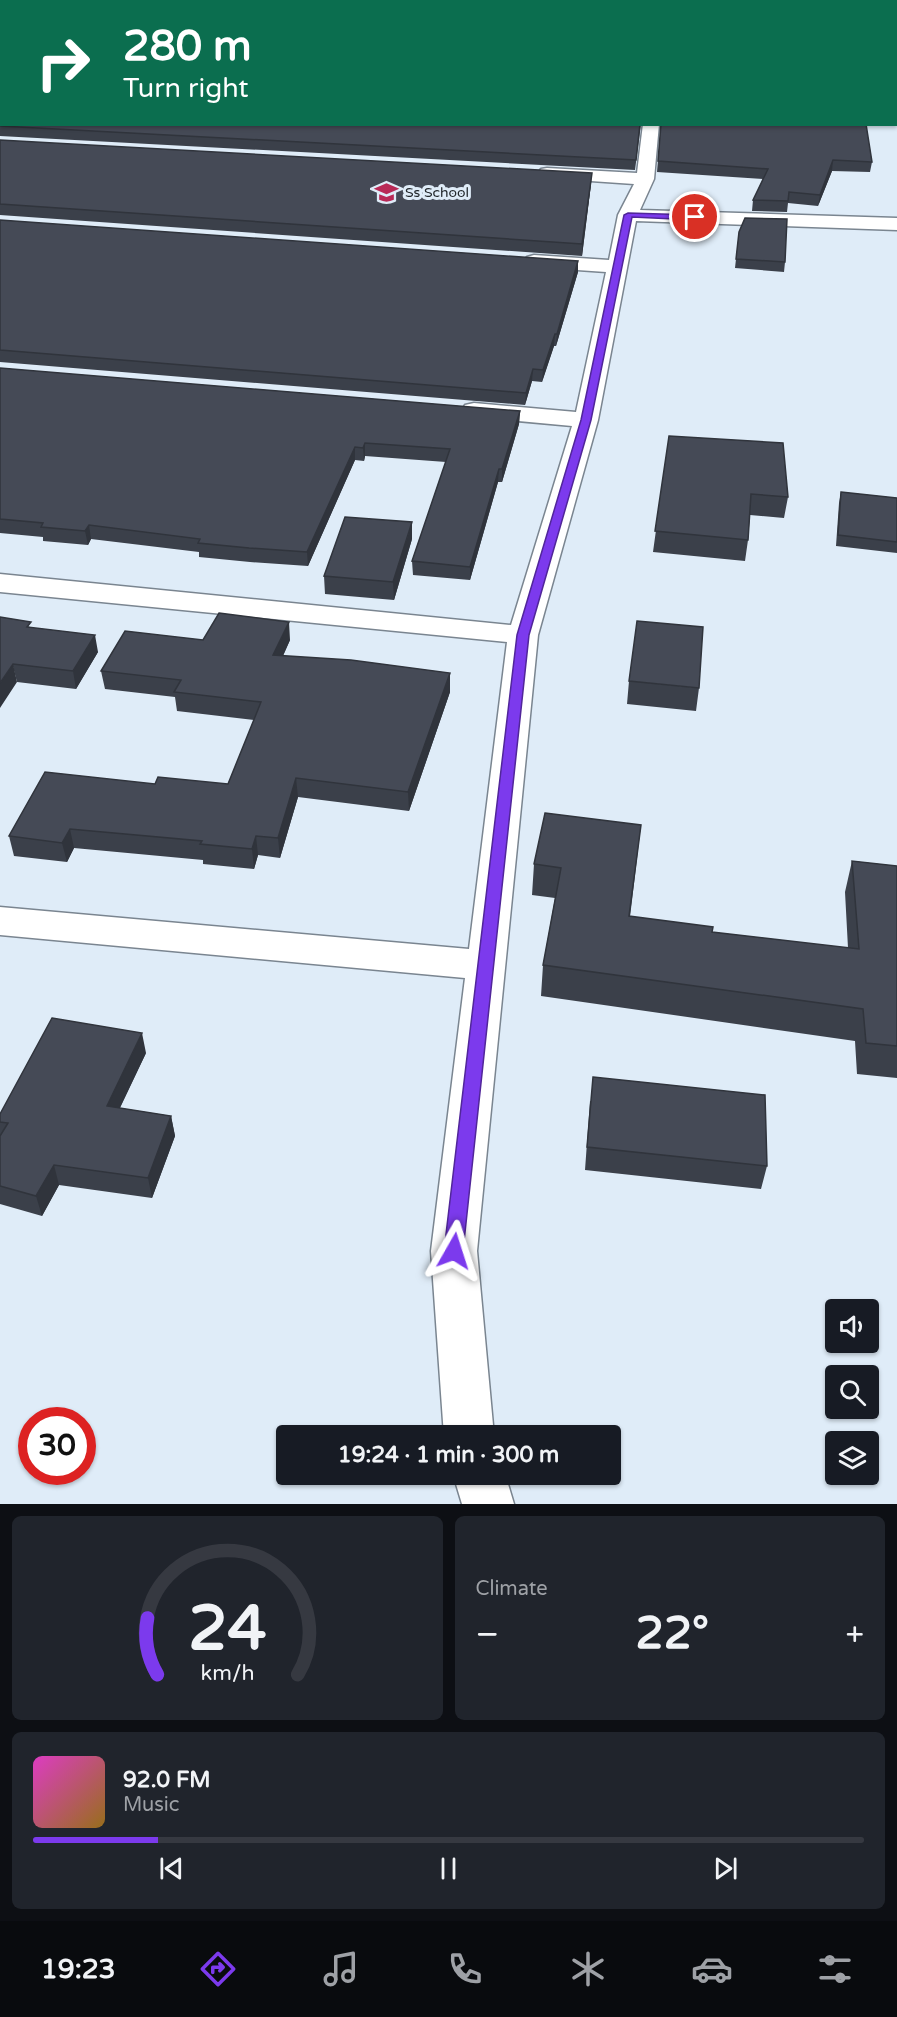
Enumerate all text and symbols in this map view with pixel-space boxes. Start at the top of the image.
text: 280 m [123,21,252,72]
icon: right [24,24,102,102]
text: Turn right [123,72,249,105]
school or university icon: Ss School [374,179,400,205]
place label: Ss School [405,184,469,201]
pin [669,191,720,242]
icon: arrive [678,200,711,233]
position arrow [422,1219,486,1283]
map controls [825,1299,879,1485]
button: sound [825,1299,879,1353]
button: search [825,1365,879,1419]
speed limit sign: 30 [18,1407,96,1485]
button: layers [825,1431,879,1485]
text: 19:24 · 1 min · 300 m [338,1442,559,1468]
text: Climate [476,1577,548,1601]
text: 24 [188,1592,266,1667]
text: 22° [635,1607,709,1661]
text: − [476,1615,499,1654]
text: + [845,1615,864,1654]
text: km/h [200,1660,254,1686]
text: 92.0 FM [123,1767,211,1793]
text: Music [123,1793,179,1817]
icon: previous [155,1852,188,1885]
icon: pause [432,1852,465,1885]
icon: next [709,1852,742,1885]
icon: directions [197,1948,239,1990]
icon: music [320,1948,362,1990]
icon: phone [444,1948,486,1990]
icon: climate [567,1948,609,1990]
icon: car [691,1948,733,1990]
icon: filters [814,1948,856,1990]
text: 19:23 [41,1953,116,1986]

